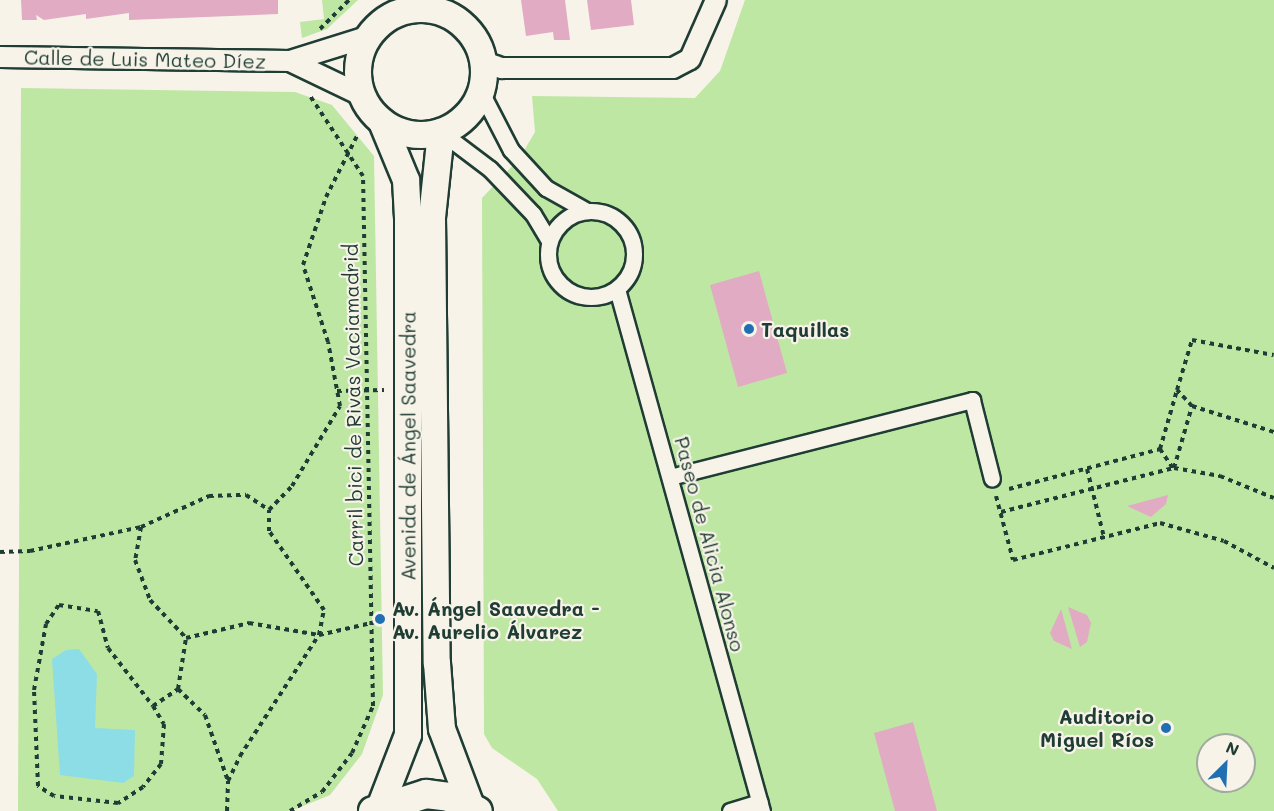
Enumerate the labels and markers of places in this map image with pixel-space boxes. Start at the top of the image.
place label: Taquillas [761,317,849,341]
marker: Taquillas [742,322,756,336]
place label: Av. Ángel Saavedra - Av. Aurelio Álvarez [392,596,600,643]
marker: Av. Ángel Saavedra - Av. Aurelio Álvarez [373,612,387,626]
place label: Auditorio Miguel Ríos [1040,704,1154,751]
marker: Auditorio Miguel Ríos [1159,721,1173,735]

